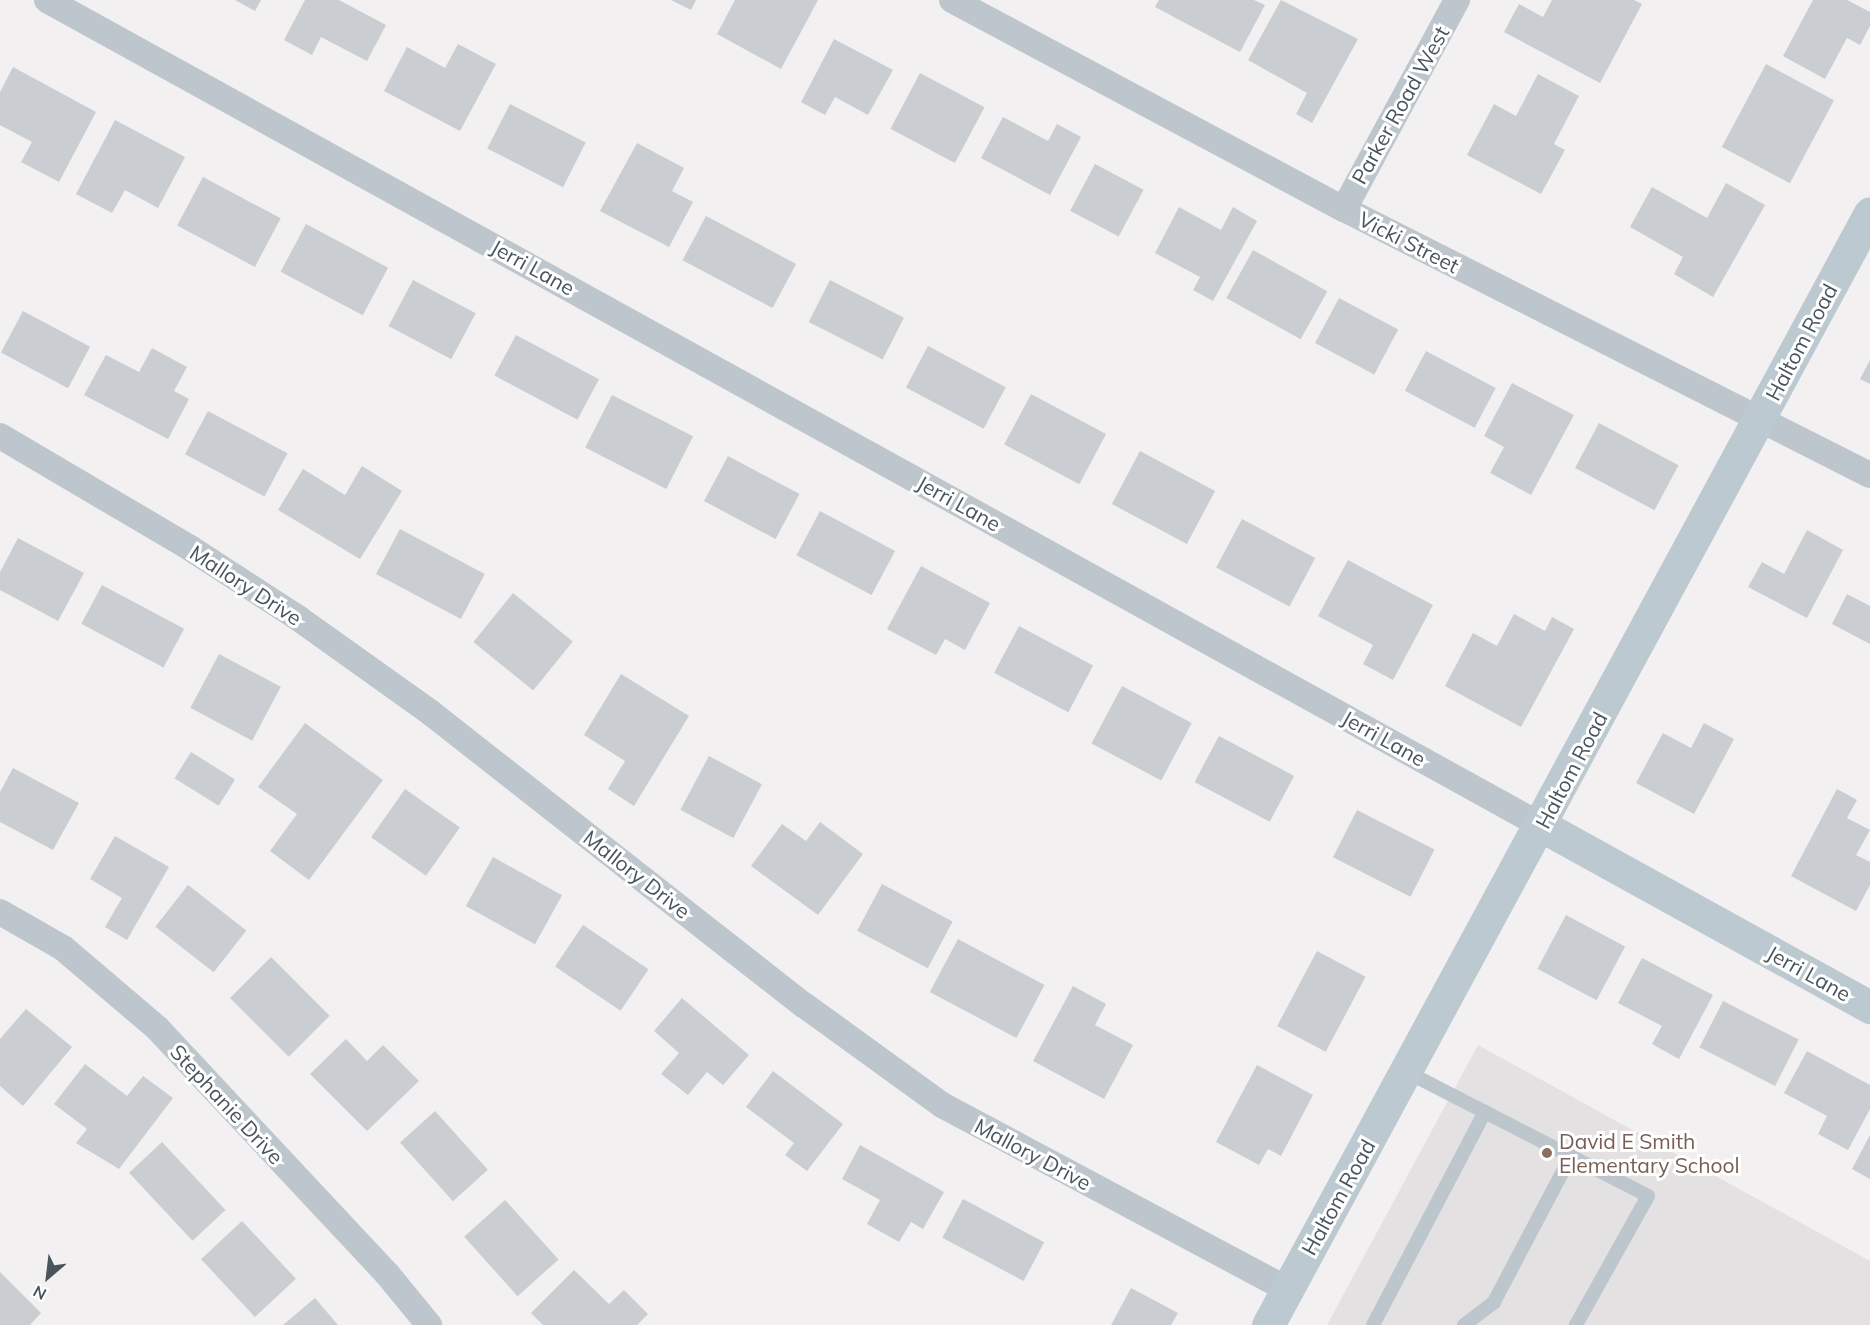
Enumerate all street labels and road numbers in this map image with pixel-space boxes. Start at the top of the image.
street label: Parker Road West [1346,22,1454,188]
street label: Vicki Street [1355,206,1463,278]
street label: Jerri Lane [487,234,579,300]
street label: Haltom Road [1760,279,1842,405]
street label: Jerri Lane [913,470,1005,536]
street label: Mallory Drive [185,540,307,630]
street label: Jerri Lane [1338,705,1430,771]
street label: Haltom Road [1530,707,1612,833]
street label: Mallory Drive [579,825,695,923]
street label: Jerri Lane [1763,940,1855,1006]
street label: Stephanie Drive [165,1039,289,1169]
street label: Mallory Drive [970,1113,1096,1195]
street label: Haltom Road [1296,1135,1380,1259]

